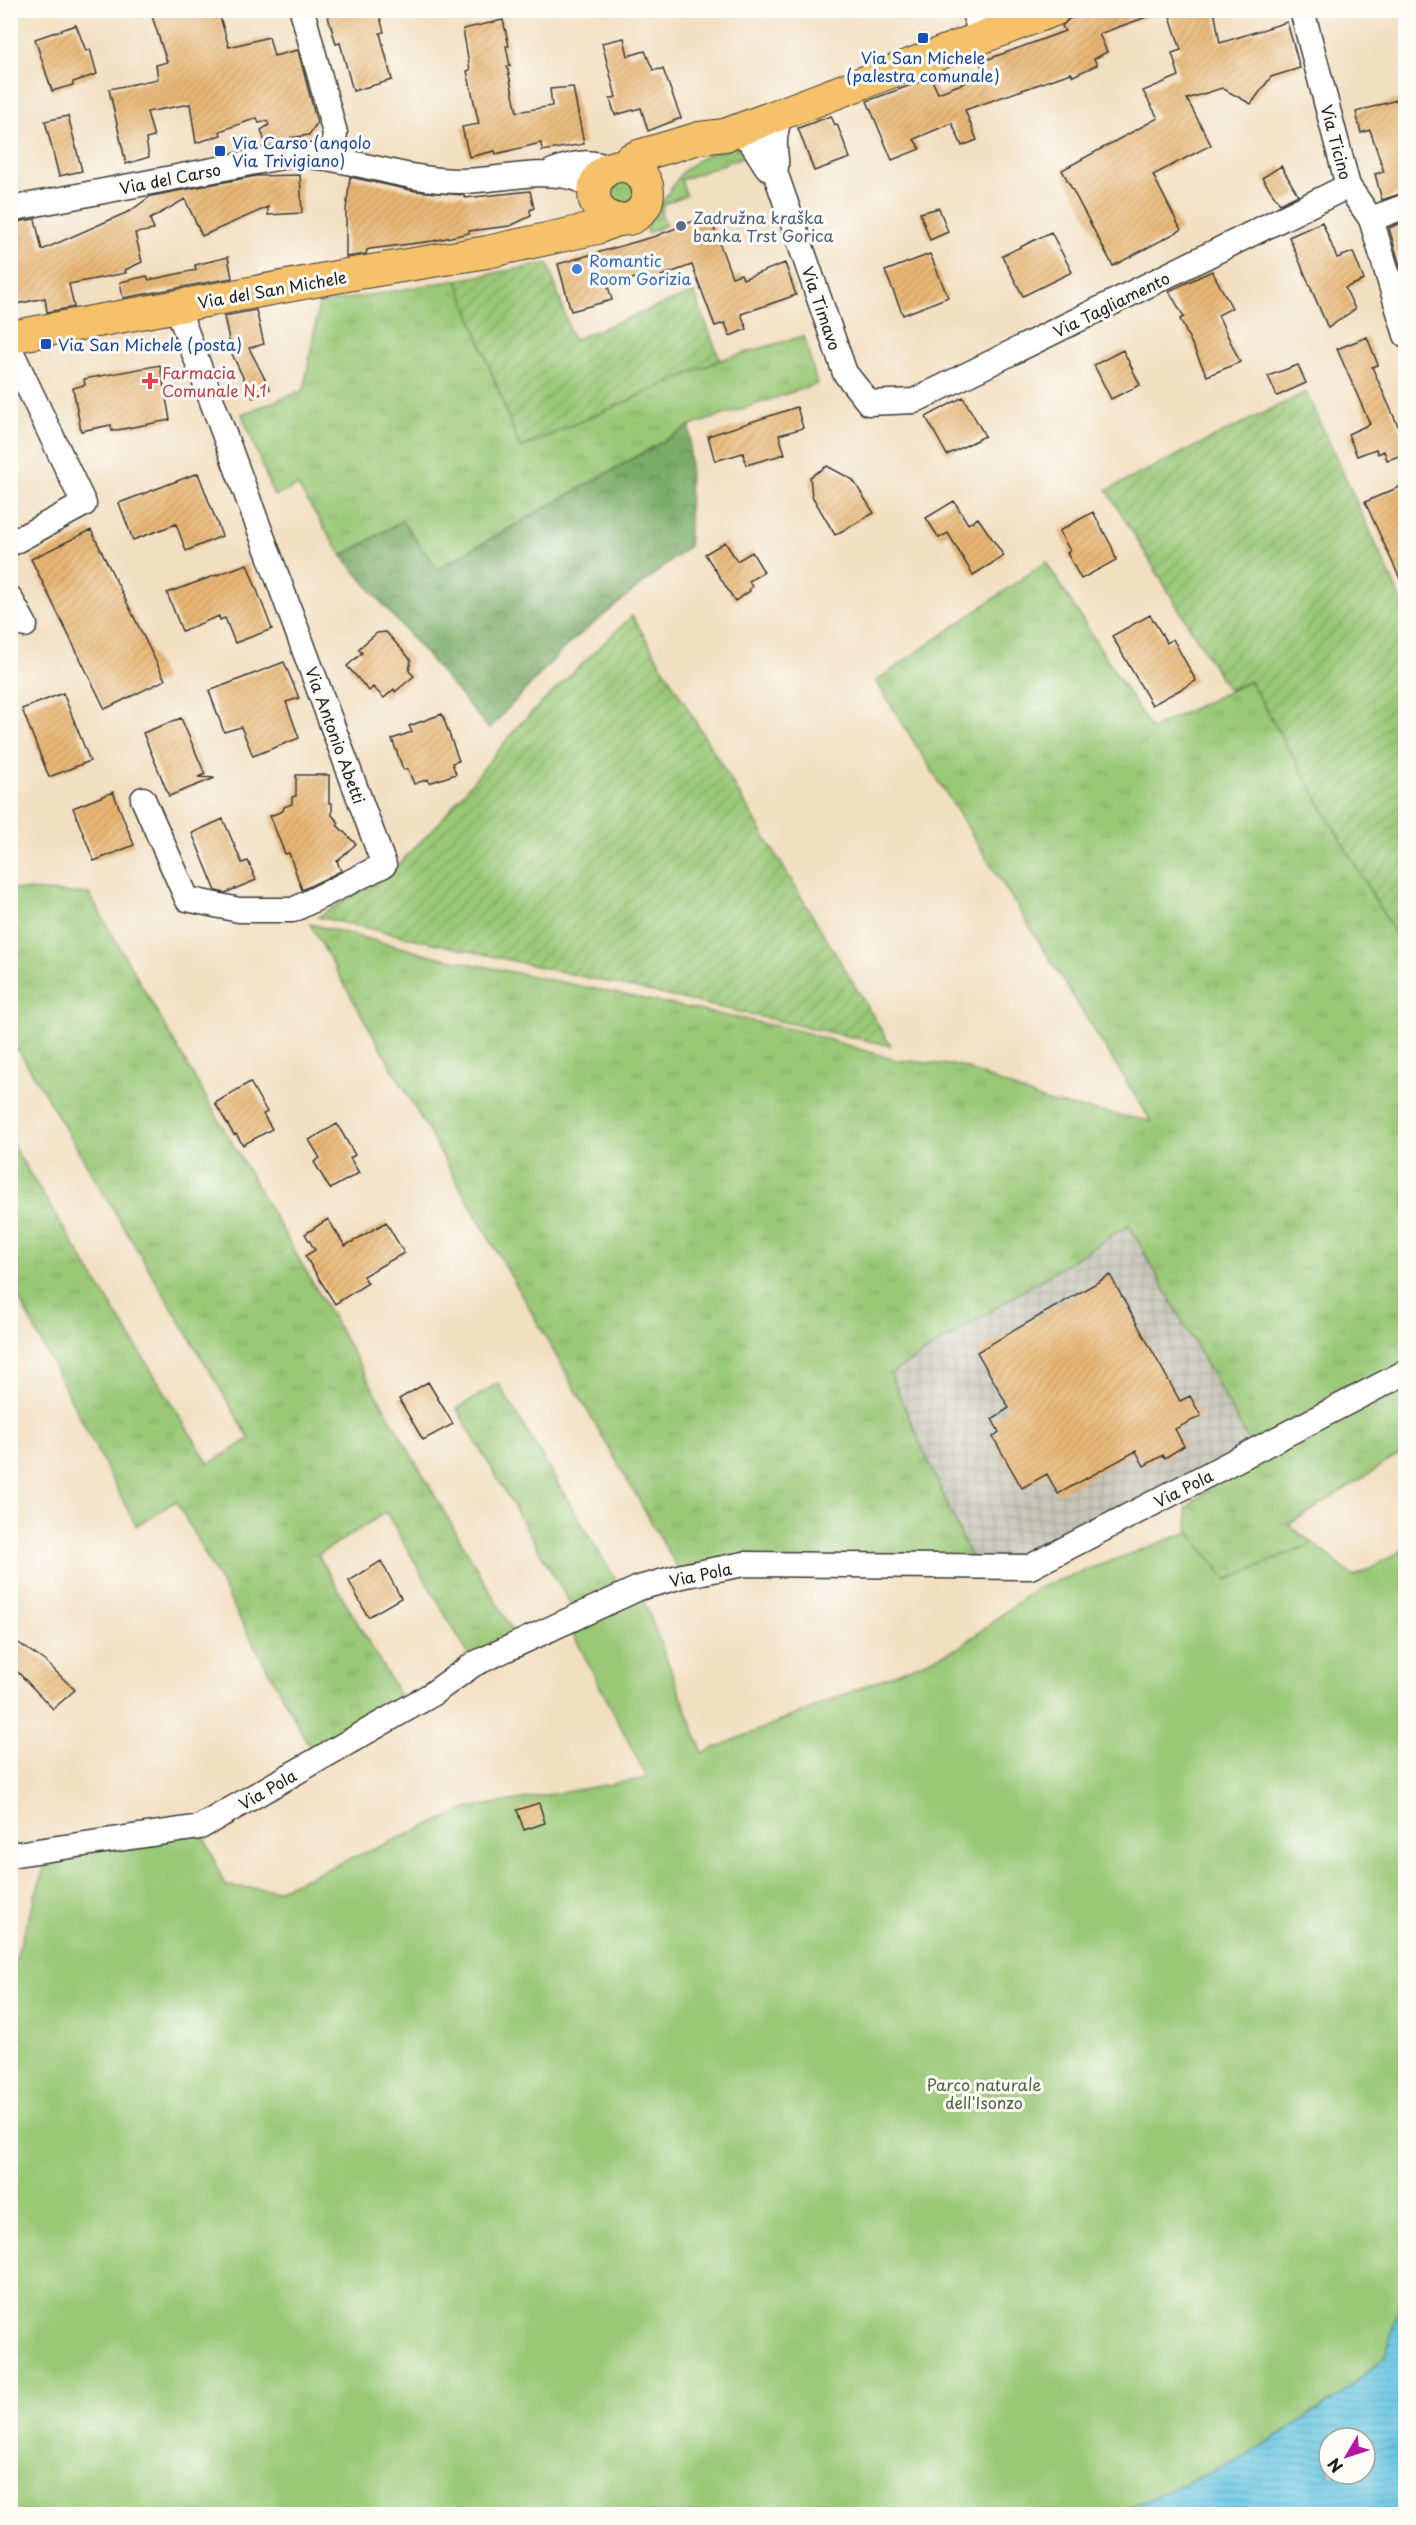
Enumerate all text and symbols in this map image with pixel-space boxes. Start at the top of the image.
marker: Via San Michele (palestra comunale) [916,31,930,45]
place label: Via San Michele (palestra comunale) [846,45,1000,87]
street label: Via Ticino [1315,102,1359,182]
place label: Via Carso (angolo Via Trivigiano) [232,130,371,172]
marker: Via Carso (angolo Via Trivigiano) [213,144,227,158]
street label: Via del Carso [117,156,223,200]
place label: Zadružna kraška banka Trst Gorica [693,205,834,247]
marker: Zadružna kraška banka Trst Gorica [674,219,688,233]
place label: Romantic Room Gorizia [589,248,691,290]
marker: Romantic Room Gorizia [570,262,584,276]
street label: Via Timavo [796,263,848,353]
street label: Via del San Michele [196,264,349,314]
street label: Via Tagliamento [1049,265,1173,343]
place label: Via San Michele (posta) [58,332,242,356]
marker: Via San Michele (posta) [39,337,53,351]
place label: Farmacia Comunale N.1 [162,360,267,402]
marker: Farmacia Comunale N.1 [143,374,157,388]
street label: Via Antonio Abetti [300,663,372,807]
street label: Via Pola [1149,1463,1217,1513]
street label: Via Pola [667,1556,734,1592]
street label: Via Pola [234,1763,301,1815]
park label: Parco naturale dell'Isonzo [927,2072,1041,2114]
north arrow [1317,2426,1377,2486]
text: N [1321,2454,1348,2479]

